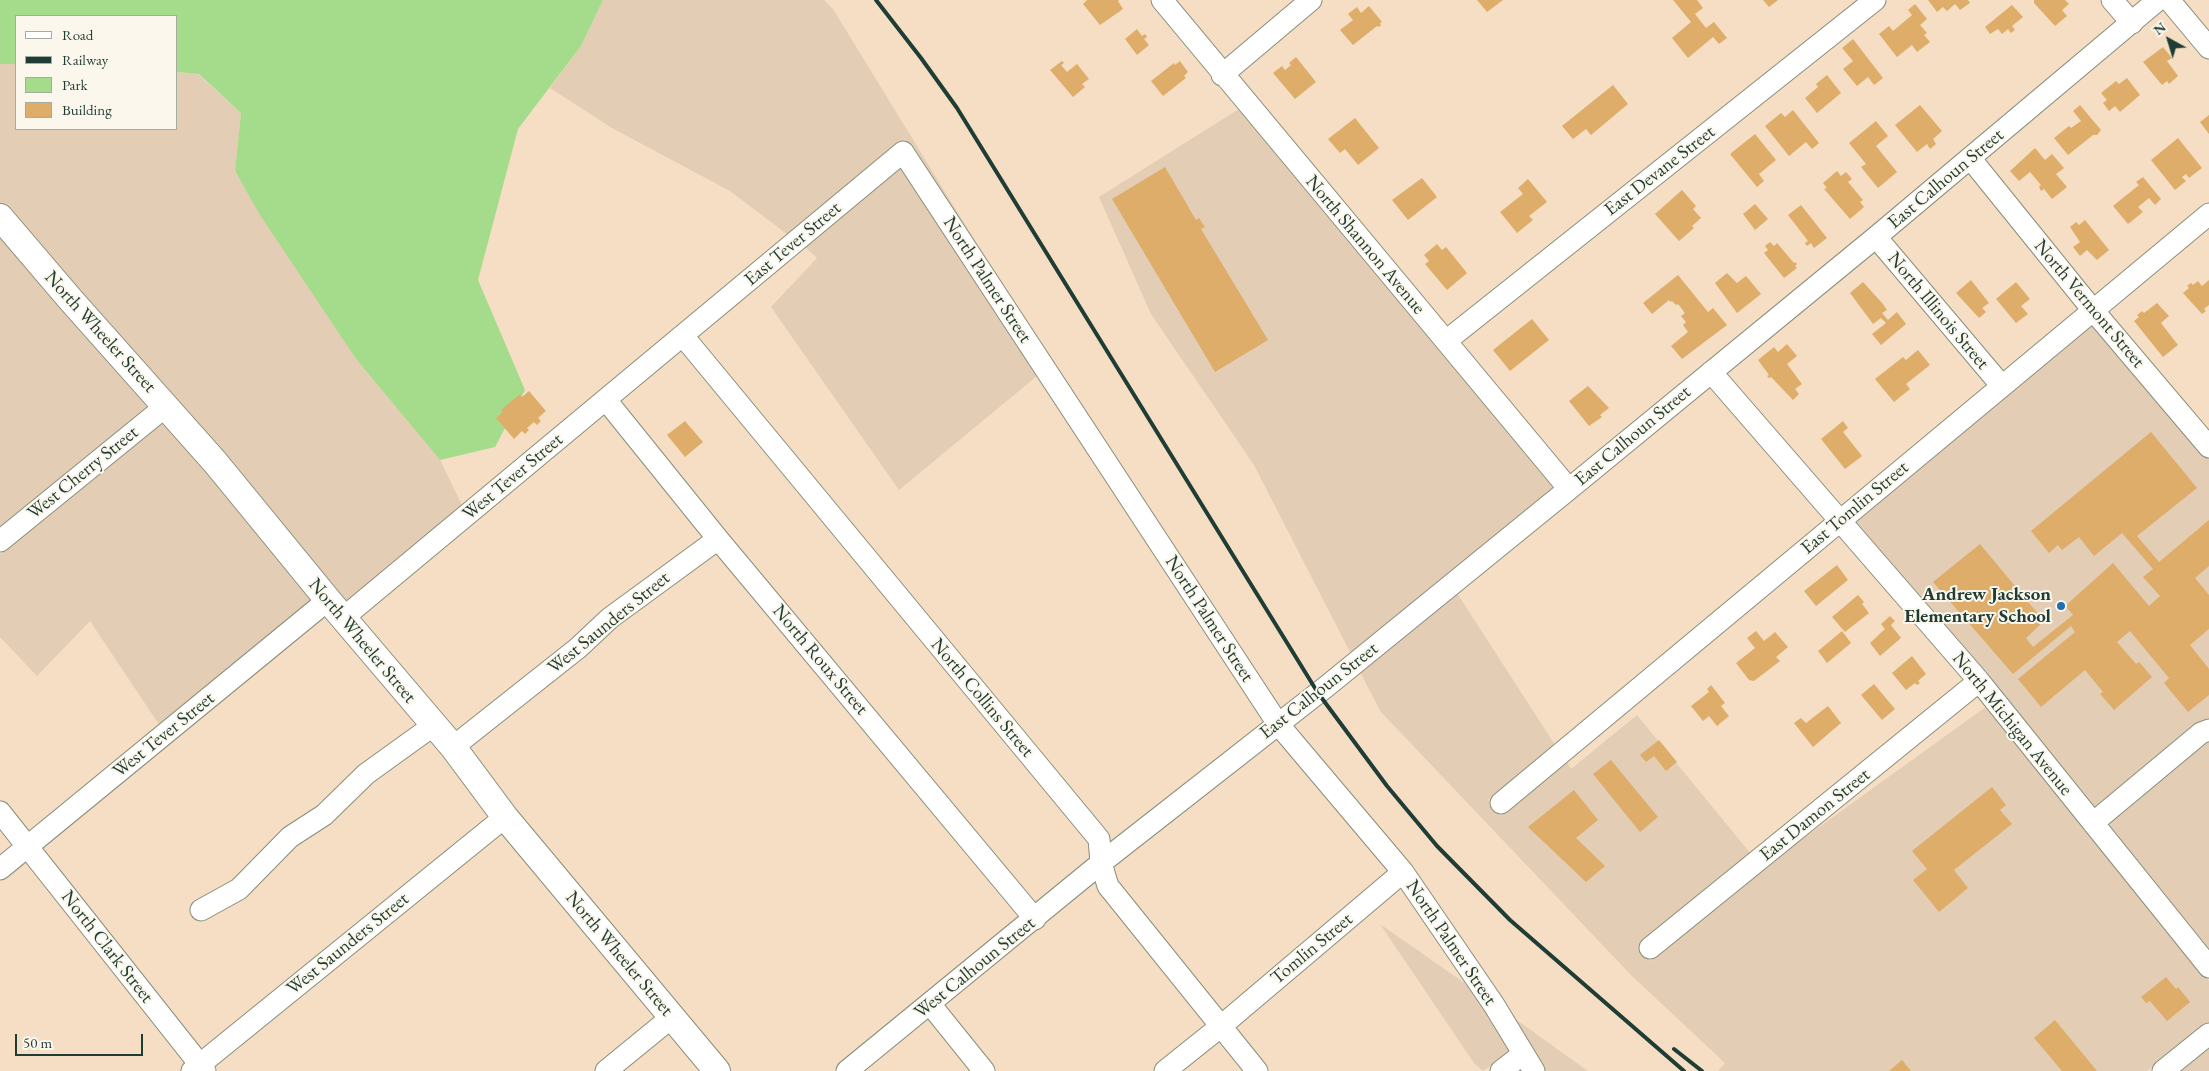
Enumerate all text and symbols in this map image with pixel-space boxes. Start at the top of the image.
legend [15,15,178,130]
north arrow [2144,15,2194,65]
text: N [2149,18,2170,39]
text: Road [62,25,93,44]
text: Railway [62,50,108,69]
text: Park [62,75,88,94]
text: Building [62,100,112,119]
street label: East Devane Street [1600,121,1720,221]
street label: East Calhoun Street [1883,124,2009,234]
street label: North Shannon Avenue [1300,171,1430,319]
street label: East Tever Street [740,197,846,291]
street label: North Palmer Street [938,213,1036,347]
street label: North Vermont Street [2029,235,2149,373]
street label: North Illinois Street [1882,248,1994,374]
street label: North Wheeler Street [39,266,161,398]
street label: East Calhoun Street [1570,381,1696,491]
street label: West Cherry Street [23,421,143,525]
street label: West Tever Street [458,428,568,526]
street label: East Tomlin Street [1797,456,1913,560]
street label: North Palmer Street [1160,552,1258,686]
street label: West Saunders Street [543,567,675,679]
street label: North Wheeler Street [303,574,421,708]
place label: Andrew Jackson Elementary School [1904,584,2051,628]
street label: North Roux Street [767,600,873,720]
marker: Andrew Jackson Elementary School [2055,600,2067,612]
street label: North Collins Street [926,634,1038,762]
street label: East Calhoun Street [1255,638,1383,744]
street label: North Michigan Avenue [1947,647,2077,801]
street label: West Tever Street [109,687,219,783]
street label: East Damon Street [1755,764,1875,866]
street label: North Palmer Street [1401,876,1501,1010]
street label: North Clark Street [56,886,158,1008]
street label: North Wheeler Street [560,887,678,1021]
street label: West Saunders Street [282,888,414,1000]
street label: Tomlin Street [1266,908,1358,990]
street label: West Calhoun Street [910,912,1040,1024]
scale bar [18,1024,145,1056]
text: 50 m [23,1033,52,1052]

